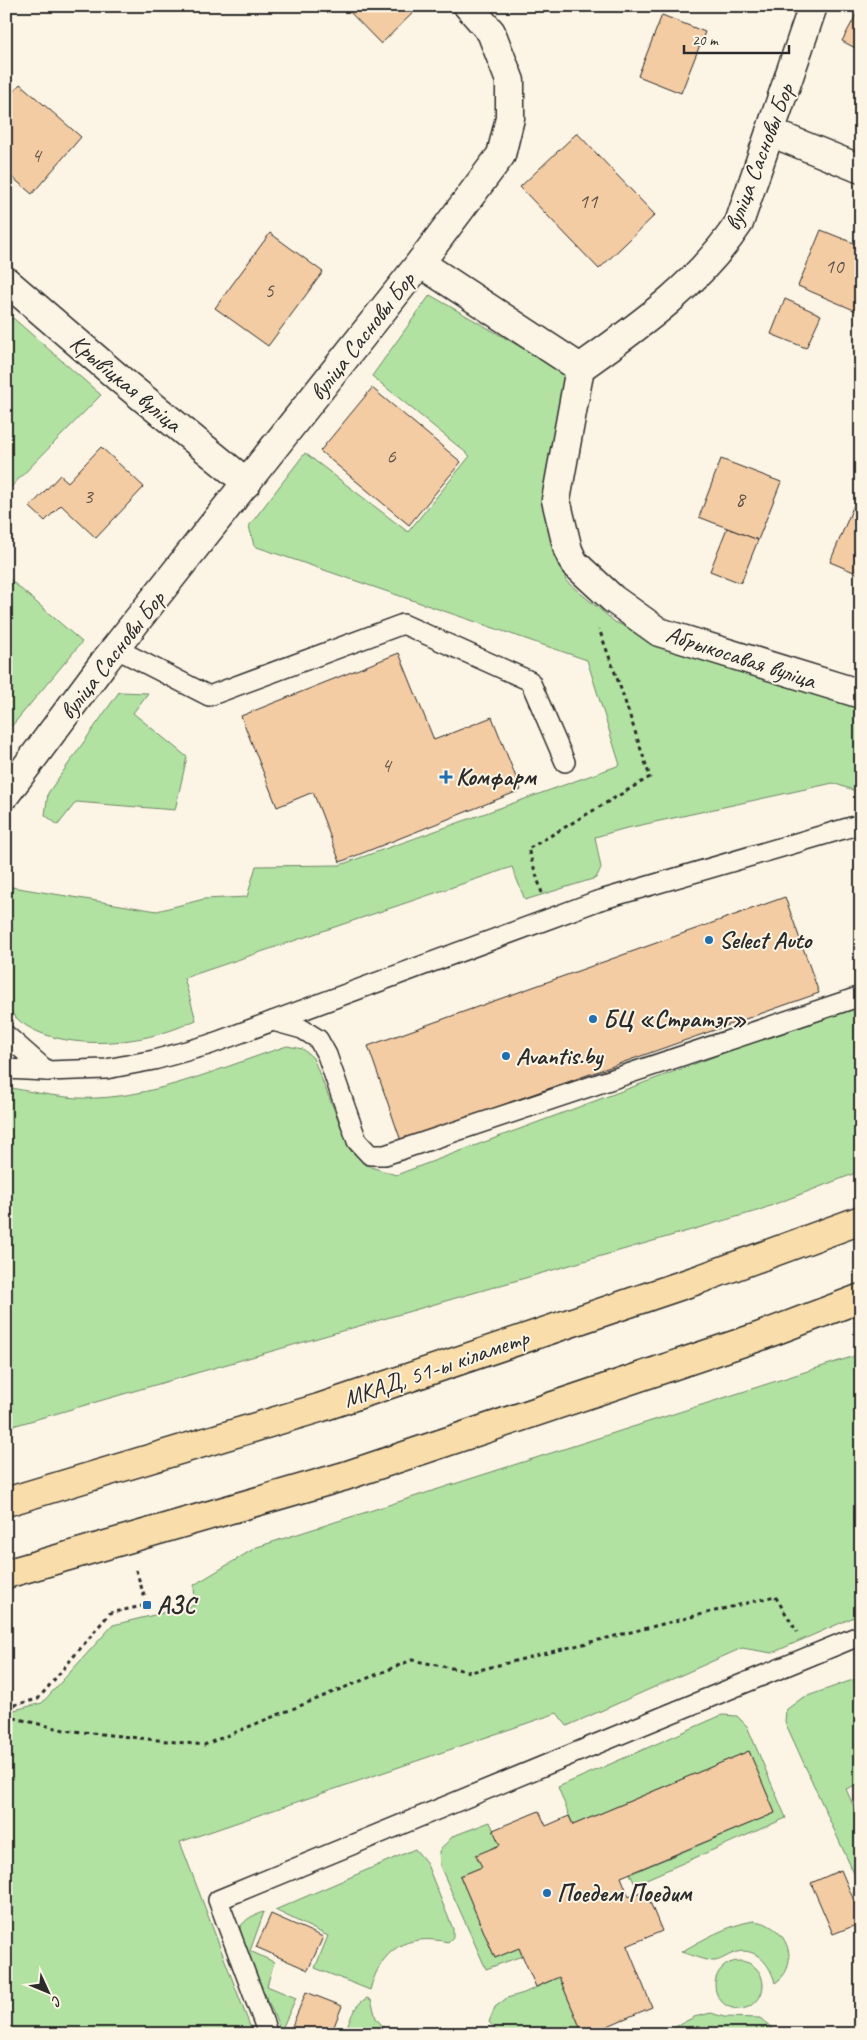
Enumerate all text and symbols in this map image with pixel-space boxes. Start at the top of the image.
scale bar [684,22,790,54]
text: 20 m [692,31,719,50]
street label: вуліца Сасновы Бор [717,78,801,235]
house number: 4 [31,142,43,168]
house number: 11 [579,188,599,214]
house number: 10 [825,253,845,279]
street label: вуліца Сасновы Бор [302,265,422,406]
house number: 5 [264,277,275,303]
street label: Крывіцкая вуліца [64,328,189,439]
house number: 6 [386,443,396,469]
house number: 3 [83,483,94,509]
house number: 8 [735,486,747,512]
street label: вуліца Сасновы Бор [52,584,172,725]
street label: Абрыкосавая вуліца [662,619,821,696]
house number: 4 [381,752,393,778]
place label: Комфарм [456,762,538,792]
marker: Комфарм [440,771,452,783]
place label: Select Auto [719,925,813,955]
marker: Select Auto [703,934,715,946]
place label: БЦ «Стратэг» [603,1004,746,1034]
marker: БЦ «Стратэг» [587,1013,599,1025]
place label: Avantis.by [516,1041,604,1071]
marker: Avantis.by [500,1050,512,1062]
street label: МКАД, 51-ы кіламетр [339,1322,534,1414]
place label: АЗС [157,1590,199,1620]
marker: АЗС [141,1599,153,1611]
place label: Поедем Поедим [557,1878,693,1908]
marker: Поедем Поедим [541,1887,553,1899]
north arrow [22,1968,72,2018]
text: С [47,1992,65,2011]

